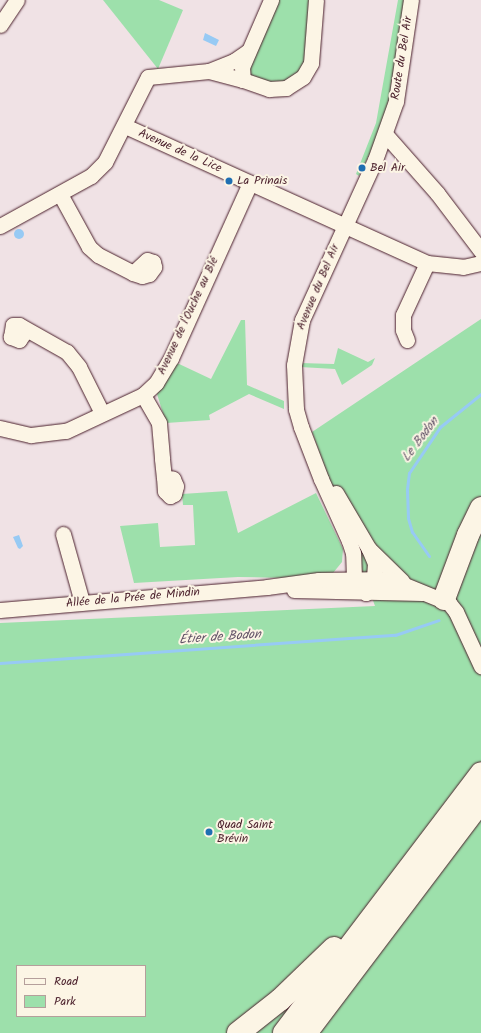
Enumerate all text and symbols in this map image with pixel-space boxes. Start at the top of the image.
street label: Route du Bel Air [388,15,416,101]
street label: Avenue de la Lice [136,126,224,176]
place label: Bel Air [370,161,405,175]
marker: Bel Air [357,163,367,173]
place label: La Prinais [237,174,287,188]
marker: La Prinais [224,176,234,186]
street label: Avenue du Bel Air [293,242,343,332]
street label: Avenue de l'Ouche au Blé [154,255,222,377]
water label: Le Bodon [399,415,443,465]
street label: Allée de la Prée de Mindin [65,585,201,611]
water label: Étier de Bodon [178,627,262,649]
place label: Quad Saint Brévin [217,818,273,846]
marker: Quad Saint Brévin [204,827,214,837]
legend [16,965,146,1017]
text: Road [54,972,78,991]
text: Park [54,992,76,1011]

